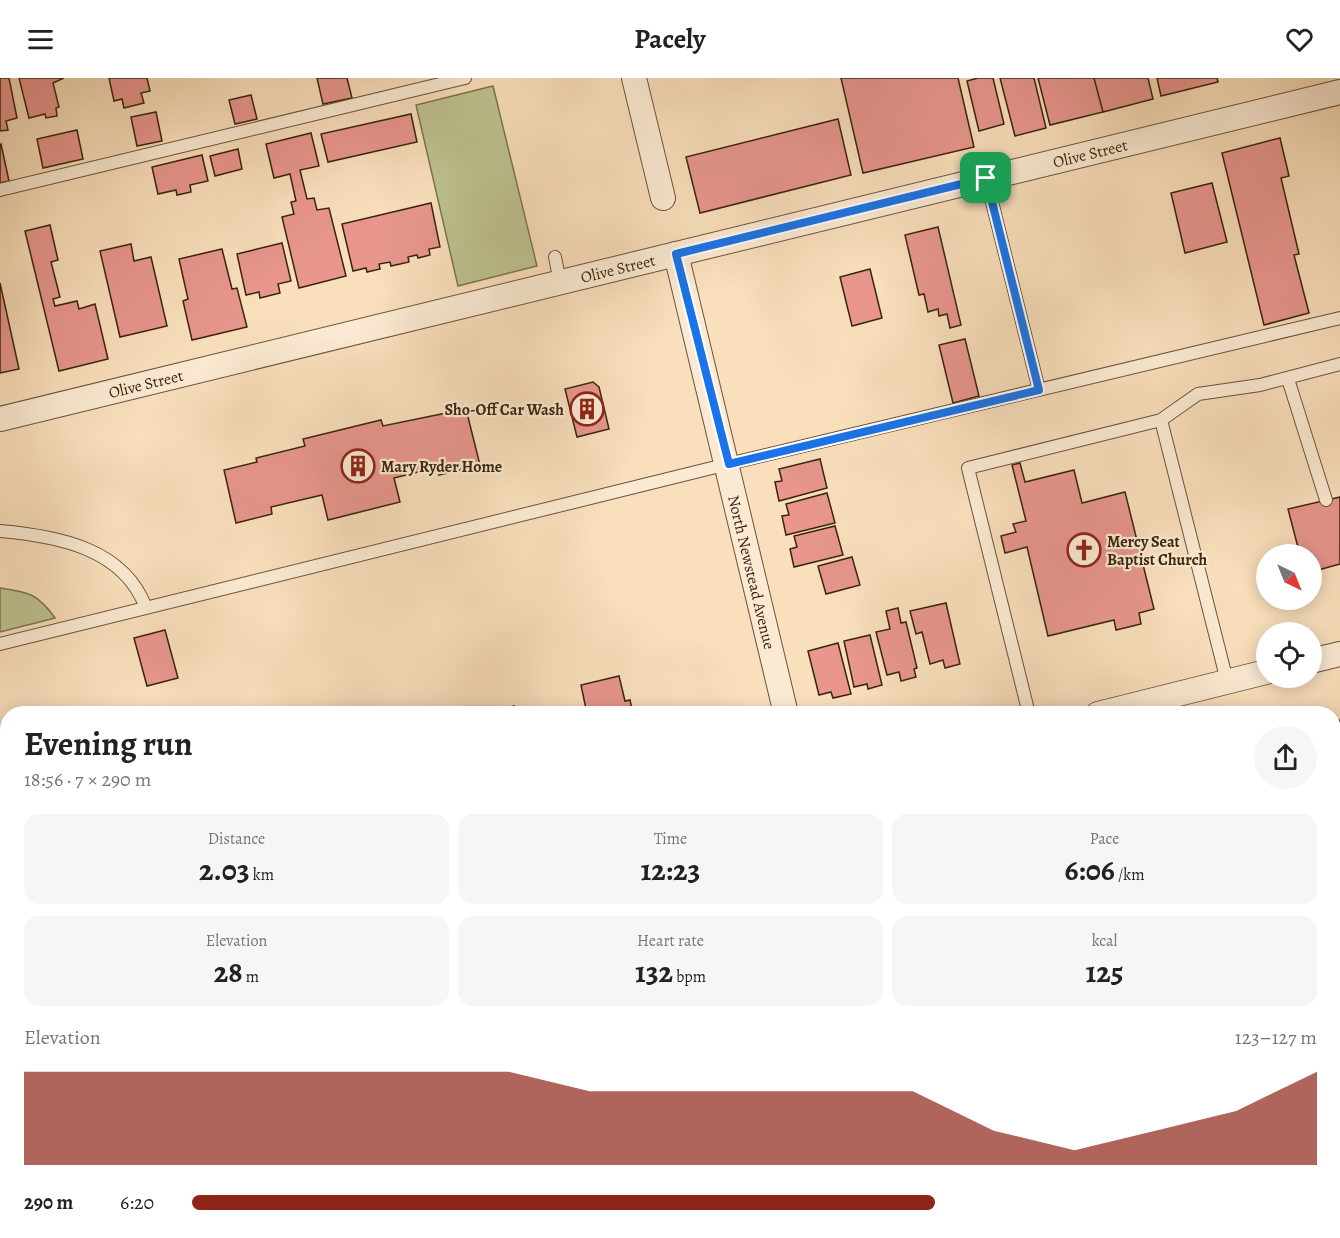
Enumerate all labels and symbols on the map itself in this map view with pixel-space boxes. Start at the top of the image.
street label: Olive Street [1051,134,1130,174]
pin [960,152,1011,203]
street label: Olive Street [579,249,658,289]
street label: Olive Street [106,365,186,404]
building icon: Sho-Off Car Wash [569,391,605,427]
place label: Sho-Off Car Wash [444,399,564,421]
building icon: Mary Ryder Home [340,448,376,484]
place label: Mary Ryder Home [381,456,502,478]
street label: North Newstead Avenue [722,493,780,652]
place label: Mercy Seat Baptist Church [1107,531,1208,571]
church icon: Mercy Seat Baptist Church [1066,532,1102,568]
north arrow [1256,544,1322,610]

